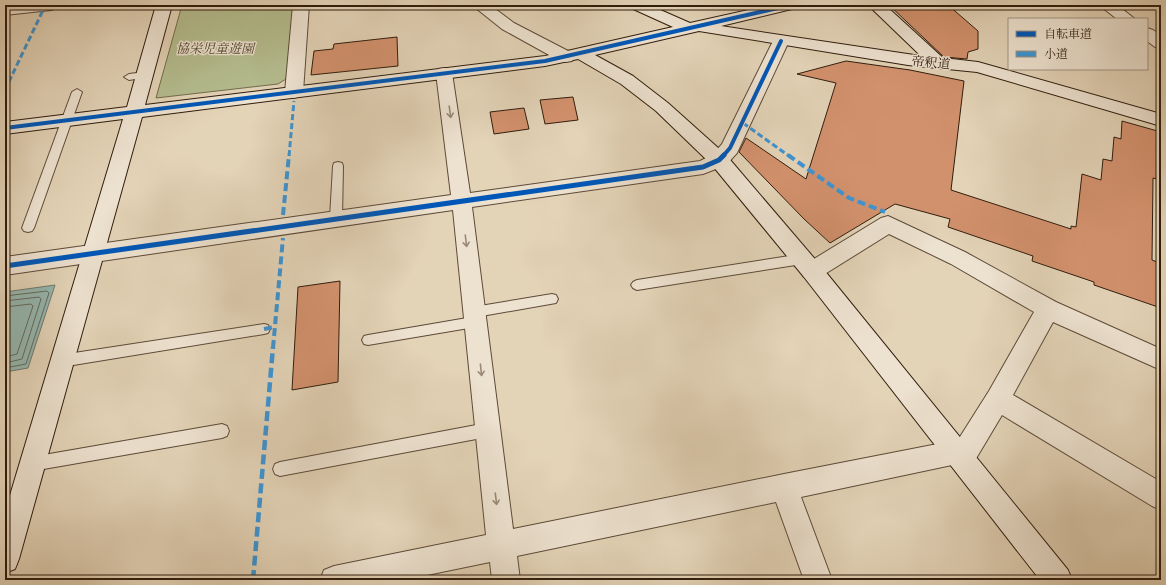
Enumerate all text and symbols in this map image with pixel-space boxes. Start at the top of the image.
legend [1008,18,1148,70]
text: 自転車道 [1044,25,1092,42]
park label: 協栄児童遊園 [176,39,256,58]
text: 小道 [1044,45,1068,62]
street label: 帝釈道 [911,51,951,74]
one-way arrow [446,105,453,118]
one-way arrow [462,234,470,247]
one-way arrow [477,363,484,376]
one-way arrow [492,492,500,505]

